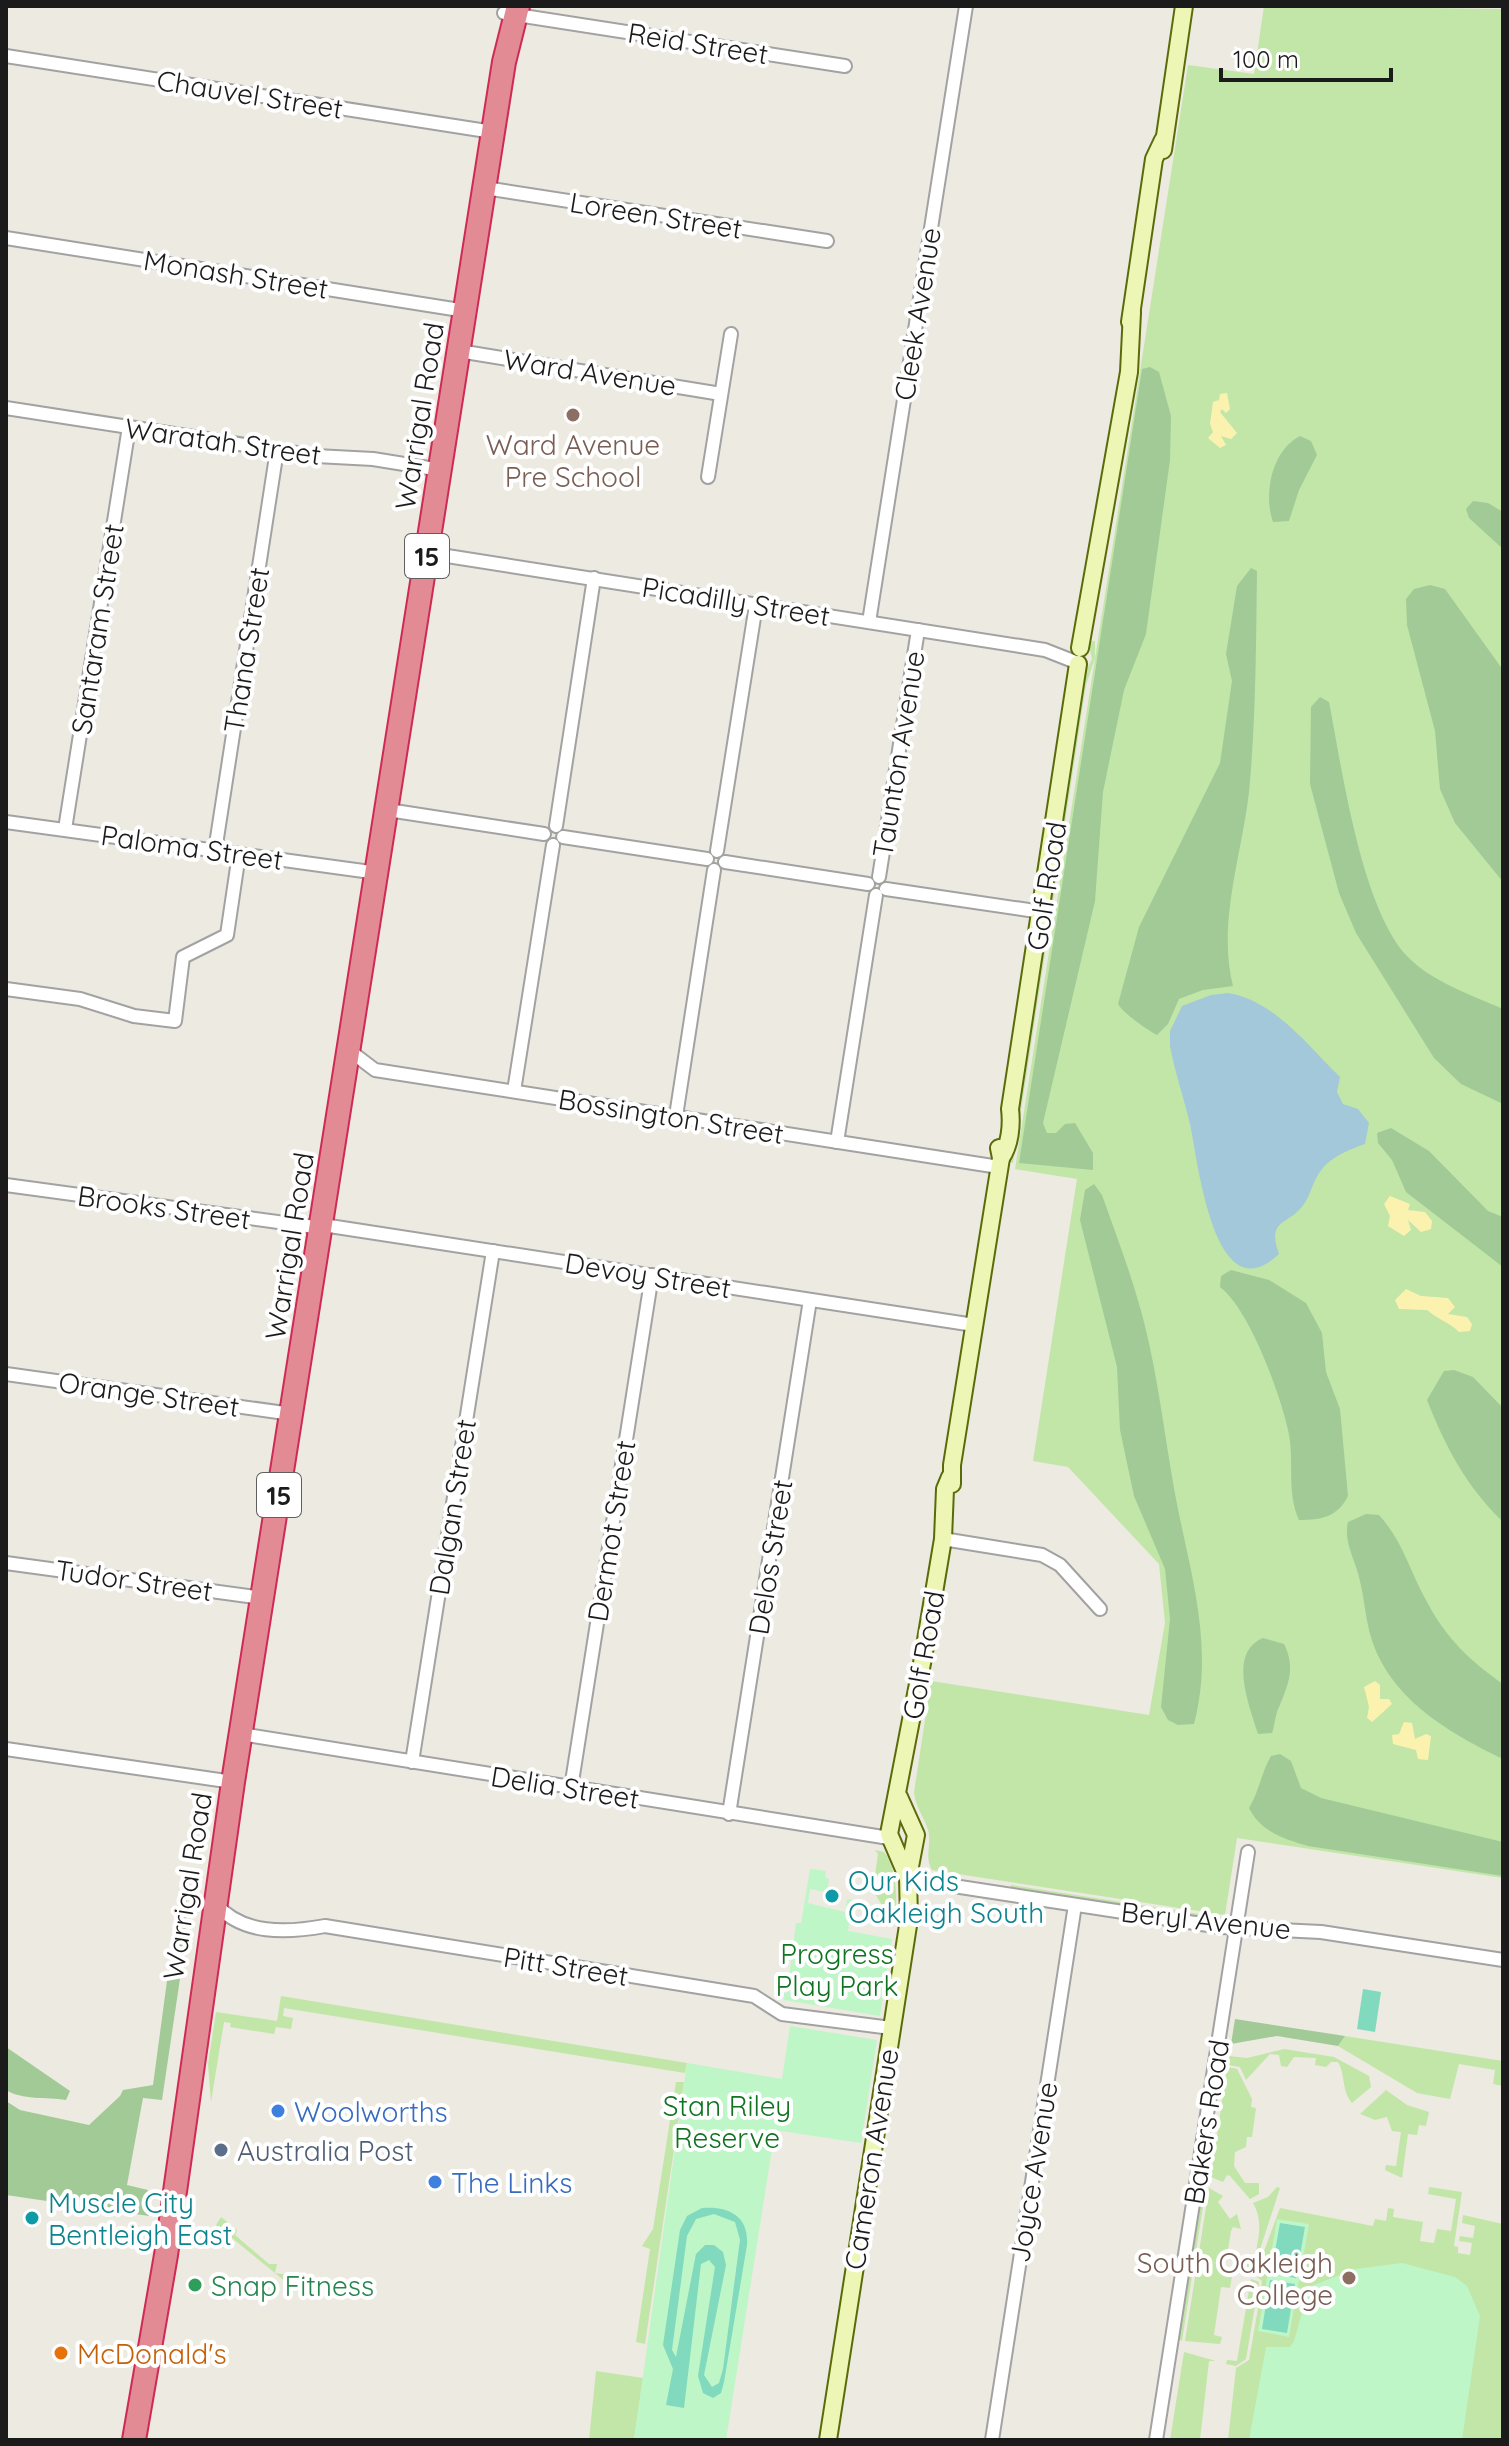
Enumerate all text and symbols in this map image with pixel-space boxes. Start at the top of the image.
street label: Reid Street [625,15,771,71]
scale bar [1221,32,1391,82]
text: 100 m [1233,44,1299,74]
street label: Chauvel Street [154,62,346,126]
street label: Loreen Street [567,184,745,246]
street label: Cleek Avenue [886,225,948,403]
street label: Monash Street [141,242,331,306]
street label: Warrigal Road [387,320,451,512]
street label: Ward Avenue [501,341,679,403]
marker: Ward Avenue Pre School [564,406,582,424]
street label: Waratah Street [123,410,323,472]
place label: Ward Avenue Pre School [486,427,660,494]
street label: Santaram Street [63,521,131,737]
road number: 15 [405,534,449,578]
street label: Thana Street [216,565,276,735]
street label: Picadilly Street [640,569,832,633]
street label: Taunton Avenue [864,648,932,860]
street label: Paloma Street [99,817,285,877]
street label: Golf Road [1019,819,1073,953]
street label: Bossington Street [556,1081,786,1151]
street label: Warrigal Road [257,1150,321,1342]
street label: Brooks Street [75,1178,253,1236]
street label: Devoy Street [562,1245,734,1305]
street label: Orange Street [56,1364,242,1424]
street label: Dalgan Street [421,1416,483,1598]
street label: Dermot Street [579,1438,643,1624]
road number: 15 [257,1473,301,1517]
street label: Delos Street [740,1477,800,1637]
street label: Tudor Street [53,1552,215,1608]
street label: Golf Road [894,1588,952,1722]
street label: Delia Street [488,1758,642,1816]
street label: Warrigal Road [155,1790,219,1982]
place label: Our Kids Oakleigh South [848,1863,1044,1930]
marker: Our Kids Oakleigh South [823,1887,841,1905]
street label: Beryl Avenue [1119,1894,1293,1946]
park label: Progress Play Park [776,1936,898,2003]
street label: Pitt Street [501,1939,631,1993]
street label: Bakers Road [1176,2037,1236,2207]
street label: Cameron Avenue [836,2046,906,2272]
street label: Joyce Avenue [1001,2079,1065,2265]
park label: Stan Riley Reserve [663,2088,791,2155]
place label: Woolworths [294,2094,448,2129]
marker: Woolworths [269,2102,287,2120]
place label: Australia Post [237,2133,414,2168]
marker: Australia Post [212,2141,230,2159]
place label: The Links [451,2165,572,2200]
marker: The Links [426,2173,444,2191]
place label: Muscle City Bentleigh East [48,2185,232,2252]
marker: Muscle City Bentleigh East [23,2209,41,2227]
place label: South Oakleigh College [1137,2245,1333,2312]
place label: Snap Fitness [211,2268,374,2303]
marker: South Oakleigh College [1340,2269,1358,2287]
marker: Snap Fitness [186,2276,204,2294]
place label: McDonald's [77,2336,227,2371]
marker: McDonald's [52,2344,70,2362]

